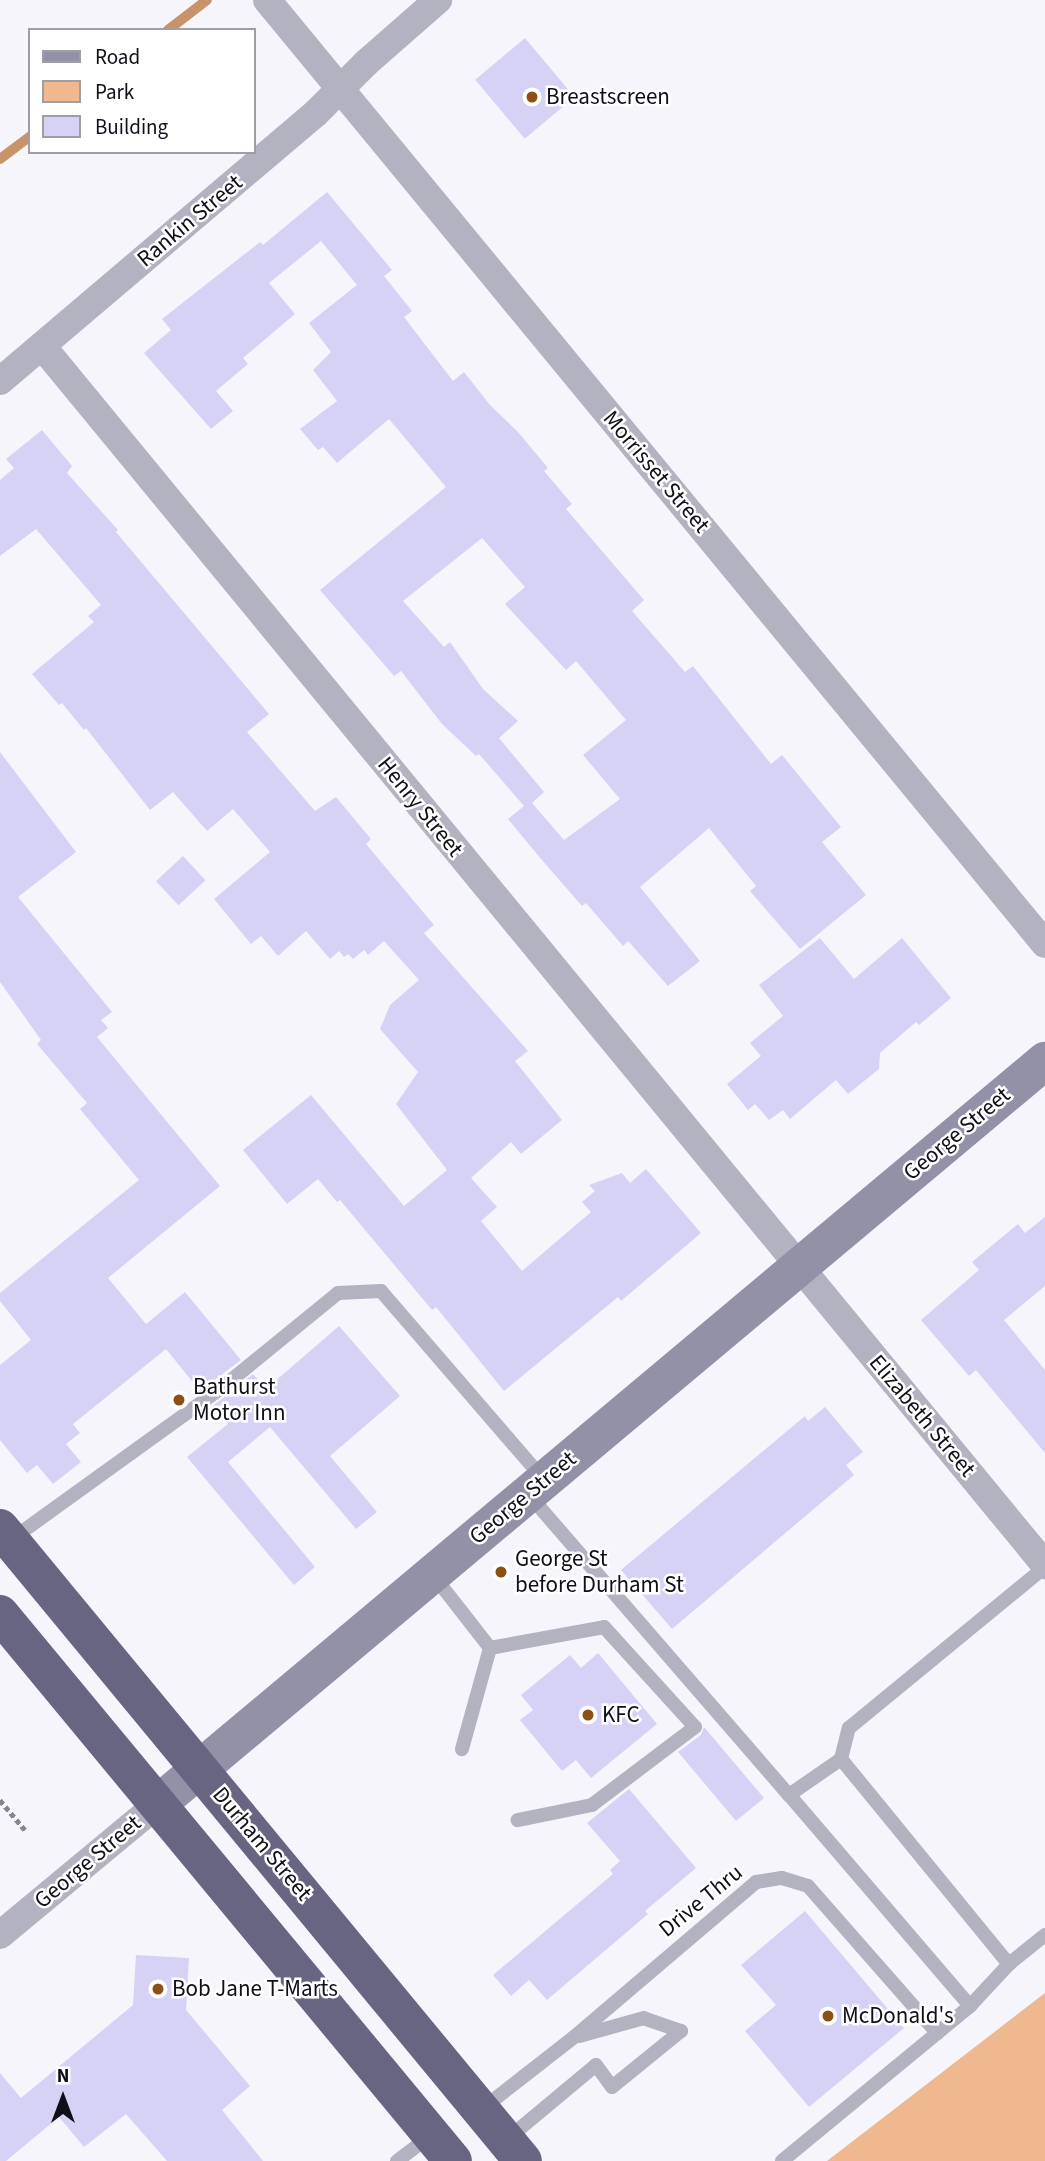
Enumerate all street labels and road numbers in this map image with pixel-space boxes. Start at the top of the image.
street label: Rankin Street [132,169,248,273]
street label: Morrisset Street [597,405,715,539]
street label: Henry Street [371,751,469,863]
street label: George Street [898,1081,1016,1187]
street label: Elizabeth Street [863,1349,981,1483]
street label: George Street [464,1445,582,1551]
street label: Durham Street [206,1781,318,1907]
street label: George Street [29,1809,147,1915]
street label: Drive Thru [654,1859,748,1943]

